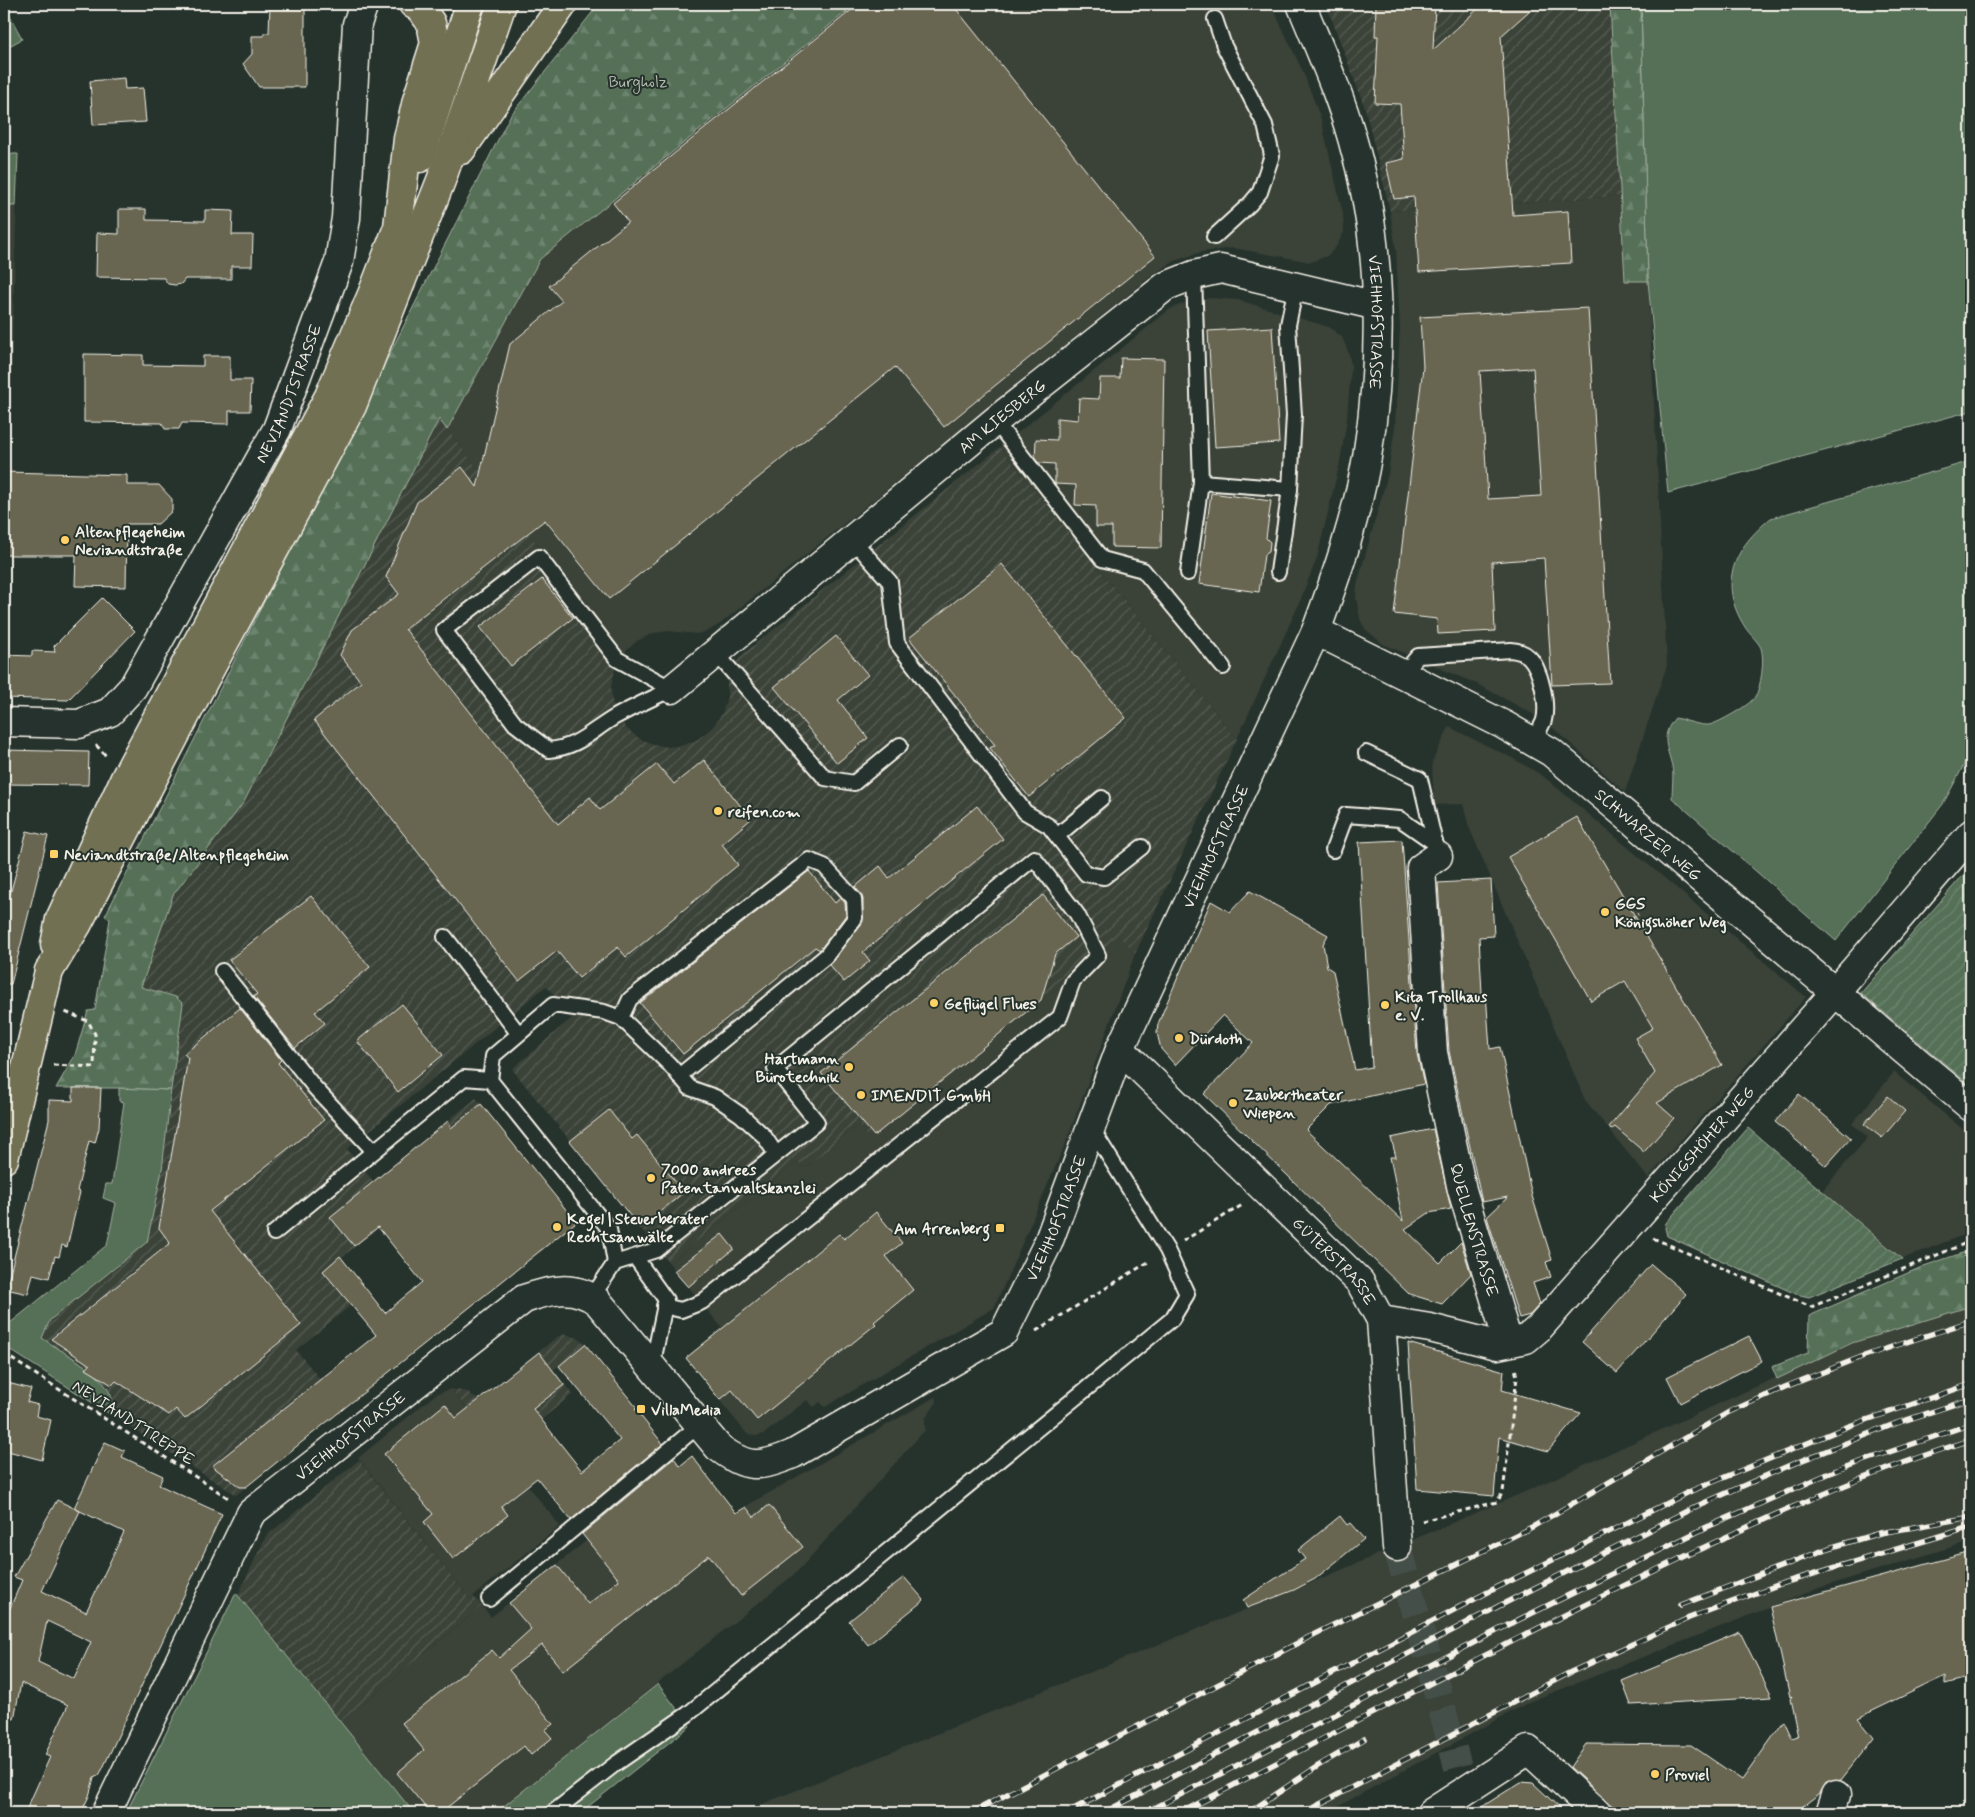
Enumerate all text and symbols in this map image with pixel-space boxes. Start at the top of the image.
park label: Burgholz [608,72,668,94]
street label: VIEHHOFSTRASSE [1362,254,1387,390]
street label: NEVIANDTSTRASSE [251,321,327,467]
street label: AM KIESBERG [955,376,1051,459]
place label: Altenpflegeheim Neviandtstraße [75,522,186,561]
marker: Altenpflegeheim Neviandtstraße [59,534,71,546]
street label: VIEHHOFSTRASSE [1178,781,1255,912]
street label: SCHWARZER WEG [1590,785,1705,886]
place label: reifen.com [728,802,800,823]
marker: reifen.com [712,805,724,817]
place label: Neviandtstraße/Altenpflegeheim [64,845,289,867]
marker: Neviandtstraße/Altenpflegeheim [48,848,60,860]
place label: GGS Königshöher Weg [1615,894,1727,935]
marker: GGS Königshöher Weg [1599,906,1611,918]
place label: Kita Trollhaus e. V. [1395,987,1488,1026]
place label: Geflügel Flues [944,994,1037,1016]
marker: Geflügel Flues [928,997,940,1009]
marker: Kita Trollhaus e. V. [1379,999,1391,1011]
place label: Dürdoth [1189,1029,1243,1050]
marker: Dürdoth [1173,1032,1185,1044]
place label: Hartmann Bürotechnik [756,1049,840,1088]
marker: Hartmann Bürotechnik [843,1061,855,1073]
street label: KÖNIGSHÖHER WEG [1646,1082,1760,1208]
place label: Zaubertheater Wiepen [1242,1085,1343,1124]
place label: IMENDIT GmbH [871,1086,991,1107]
marker: IMENDIT GmbH [855,1089,867,1101]
marker: Zaubertheater Wiepen [1227,1097,1239,1109]
street label: VIEHHOFSTRASSE [1022,1152,1092,1285]
place label: 7000 andrees Patentanwaltskanzlei [661,1160,816,1199]
street label: QUELLENSTRASSE [1445,1162,1503,1299]
marker: 7000 andrees Patentanwaltskanzlei [645,1172,657,1184]
place label: Kegel | Steuerberater Rechtsanwälte [567,1209,708,1248]
street label: GÜTERSTRASSE [1287,1213,1380,1309]
place label: Am Arrenberg [894,1219,990,1242]
marker: Kegel | Steuerberater Rechtsanwälte [551,1221,563,1233]
marker: Am Arrenberg [994,1222,1006,1234]
street label: NEVIANDTTREPPE [68,1376,198,1471]
street label: VIEHHOFSTRASSE [292,1387,410,1486]
place label: VillaMedia [651,1400,721,1421]
marker: VillaMedia [635,1403,647,1415]
place label: Proviel [1665,1765,1710,1786]
marker: Proviel [1649,1768,1661,1780]

